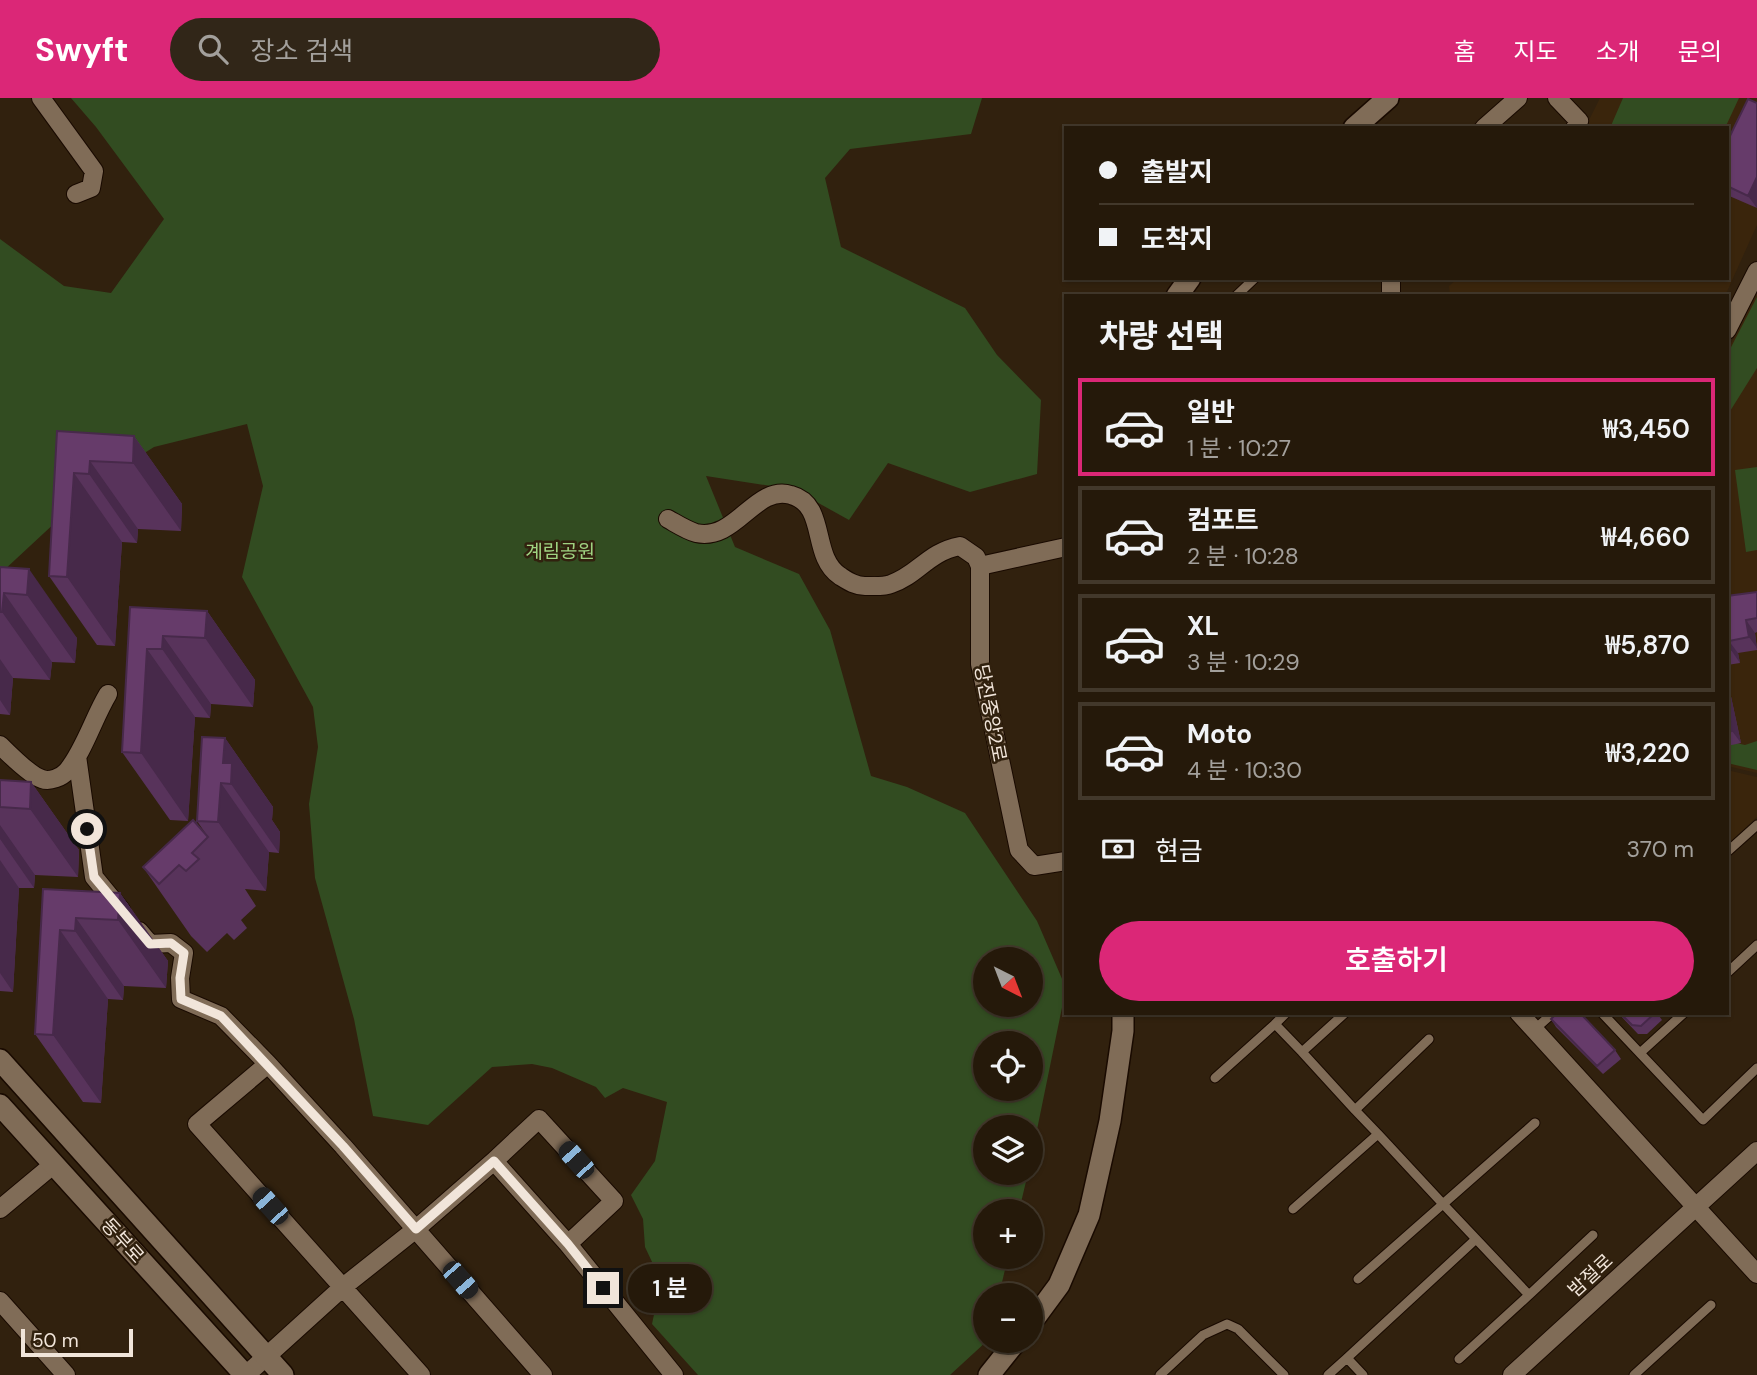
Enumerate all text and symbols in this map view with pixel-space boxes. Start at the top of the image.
search box [170,18,660,81]
text: Swyft [35,28,128,71]
icon: search [194,30,232,68]
text: 장소 검색 [250,34,353,68]
text: 홈 [1453,36,1475,67]
text: 지도 [1513,36,1558,67]
text: 소개 [1596,36,1640,67]
text: 문의 [1678,36,1722,67]
text: 출발지 [1141,155,1213,189]
text: 도착지 [1141,222,1213,256]
text: 차량 선택 [1099,315,1224,357]
text: 일반 [1187,395,1235,429]
icon: car [1103,396,1166,459]
text: ₩3,450 [1603,412,1690,446]
text: 1 분 · 10:27 [1187,433,1291,463]
text: 컴포트 [1187,503,1259,537]
icon: car [1103,504,1166,567]
text: ₩4,660 [1601,520,1690,554]
park label: 계림공원 [525,539,595,564]
text: 2 분 · 10:28 [1187,541,1299,571]
text: XL [1187,609,1219,643]
icon: car [1103,612,1166,675]
text: ₩5,870 [1605,628,1690,662]
text: 3 분 · 10:29 [1187,647,1300,677]
street label: 당진중앙2로 [969,662,1012,764]
text: Moto [1187,717,1252,751]
icon: car [1103,720,1166,783]
text: ₩3,220 [1605,736,1690,770]
text: 4 분 · 10:30 [1187,755,1302,785]
route start [71,813,103,845]
icon: cash [1099,830,1137,868]
text: 현금 [1155,834,1203,868]
text: 370 m [1626,834,1694,864]
button: 호출하기 [1099,921,1694,1001]
north arrow [973,947,1043,1017]
map controls [973,947,1043,1353]
button: locate [973,1031,1043,1101]
button: layers [973,1115,1043,1185]
car [555,1137,598,1183]
car [249,1183,292,1229]
button: + [973,1199,1043,1269]
street label: 동부로 [96,1212,149,1268]
street label: 밤절로 [1563,1248,1618,1302]
car [439,1257,482,1303]
callout: 1 분 [628,1264,712,1312]
route end [587,1272,619,1304]
text: 1 분 [653,1273,687,1303]
button: − [973,1283,1043,1353]
scale bar [21,1326,133,1358]
text: 50 m [32,1328,79,1353]

